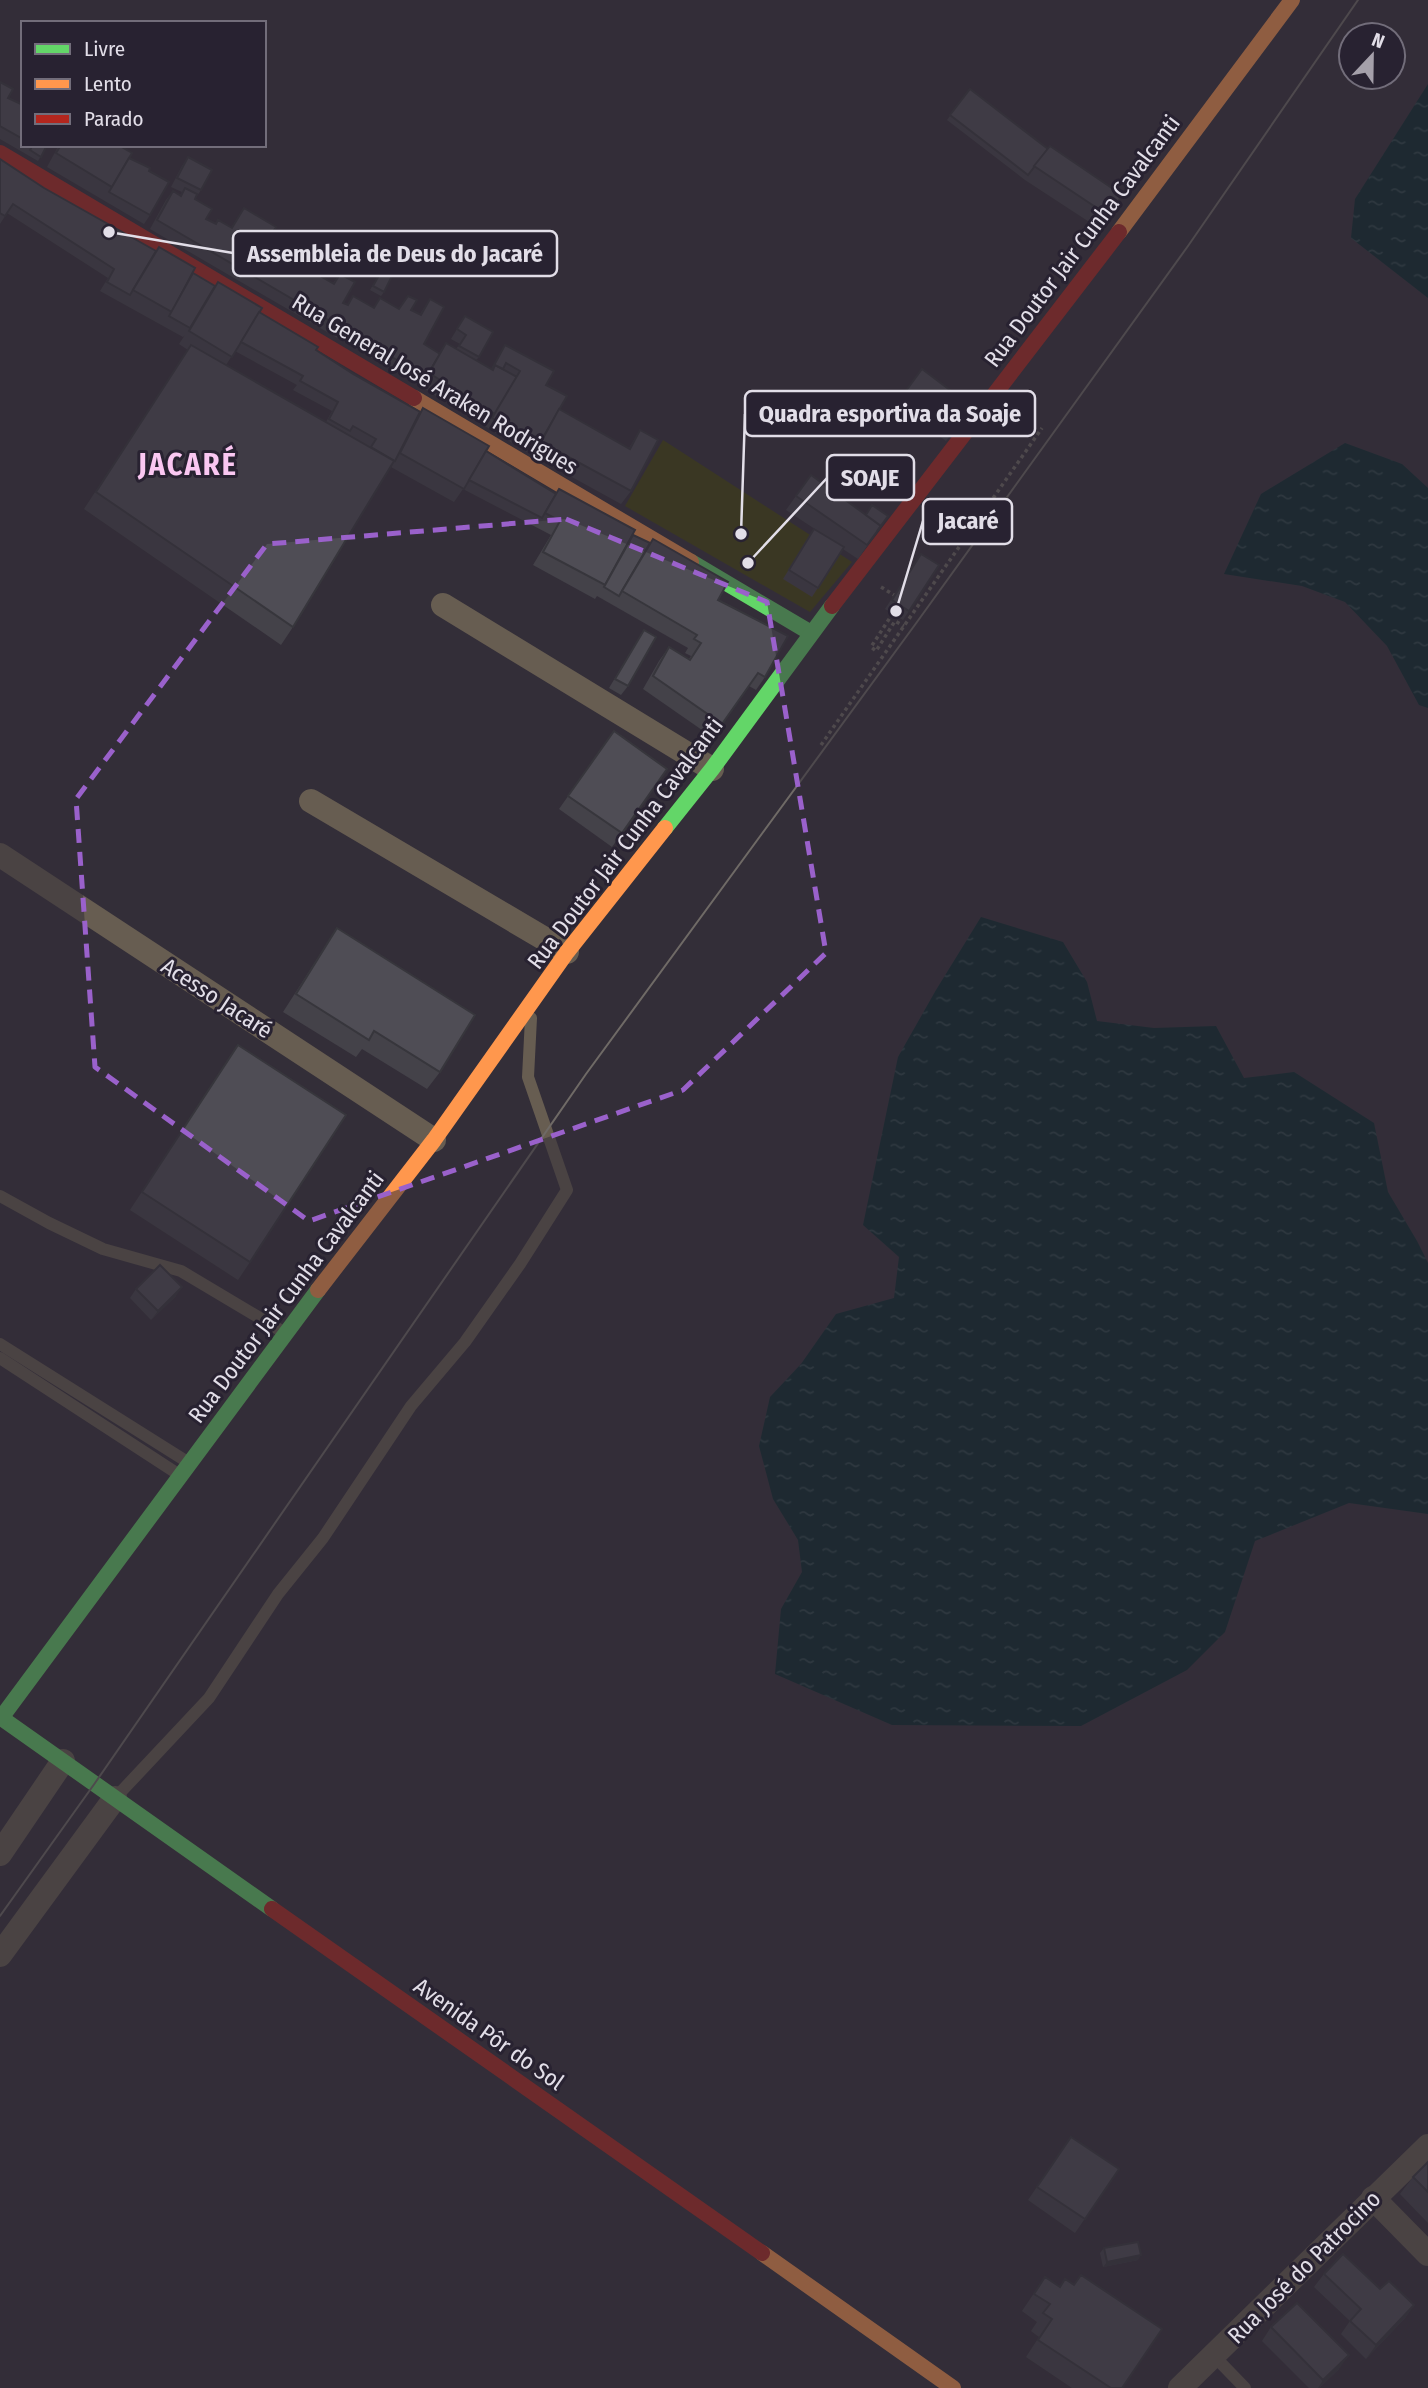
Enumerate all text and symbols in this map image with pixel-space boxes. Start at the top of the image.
legend [21,21,266,147]
north arrow [1337,21,1407,91]
text: N [1369,28,1388,53]
text: Livre [84,36,125,62]
text: Lento [84,71,132,97]
text: Parado [84,106,143,132]
street label: Rua Doutor Jair Cunha Cavalcanti [978,110,1186,372]
callout: Assembleia de Deus do Jacaré [233,231,557,276]
text: Assembleia de Deus do Jacaré [246,240,543,268]
street label: Rua General José Araken Rodrigues [287,287,583,481]
callout: Quadra esportiva da Soaje [745,391,1035,436]
text: Quadra esportiva da Soaje [759,400,1021,428]
district label: JACARÉ [137,445,238,483]
callout: SOAJE [827,455,914,500]
text: SOAJE [841,464,899,492]
callout: Jacaré [923,499,1012,544]
text: Jacaré [936,507,999,535]
street label: Rua Doutor Jair Cunha Cavalcanti [521,712,729,974]
street label: Acesso Jacaré [156,952,278,1044]
street label: Rua Doutor Jair Cunha Cavalcanti [182,1166,390,1428]
street label: Avenida Pôr do Sol [409,1972,569,2096]
street label: Rua José do Patrocino [1222,2185,1386,2349]

